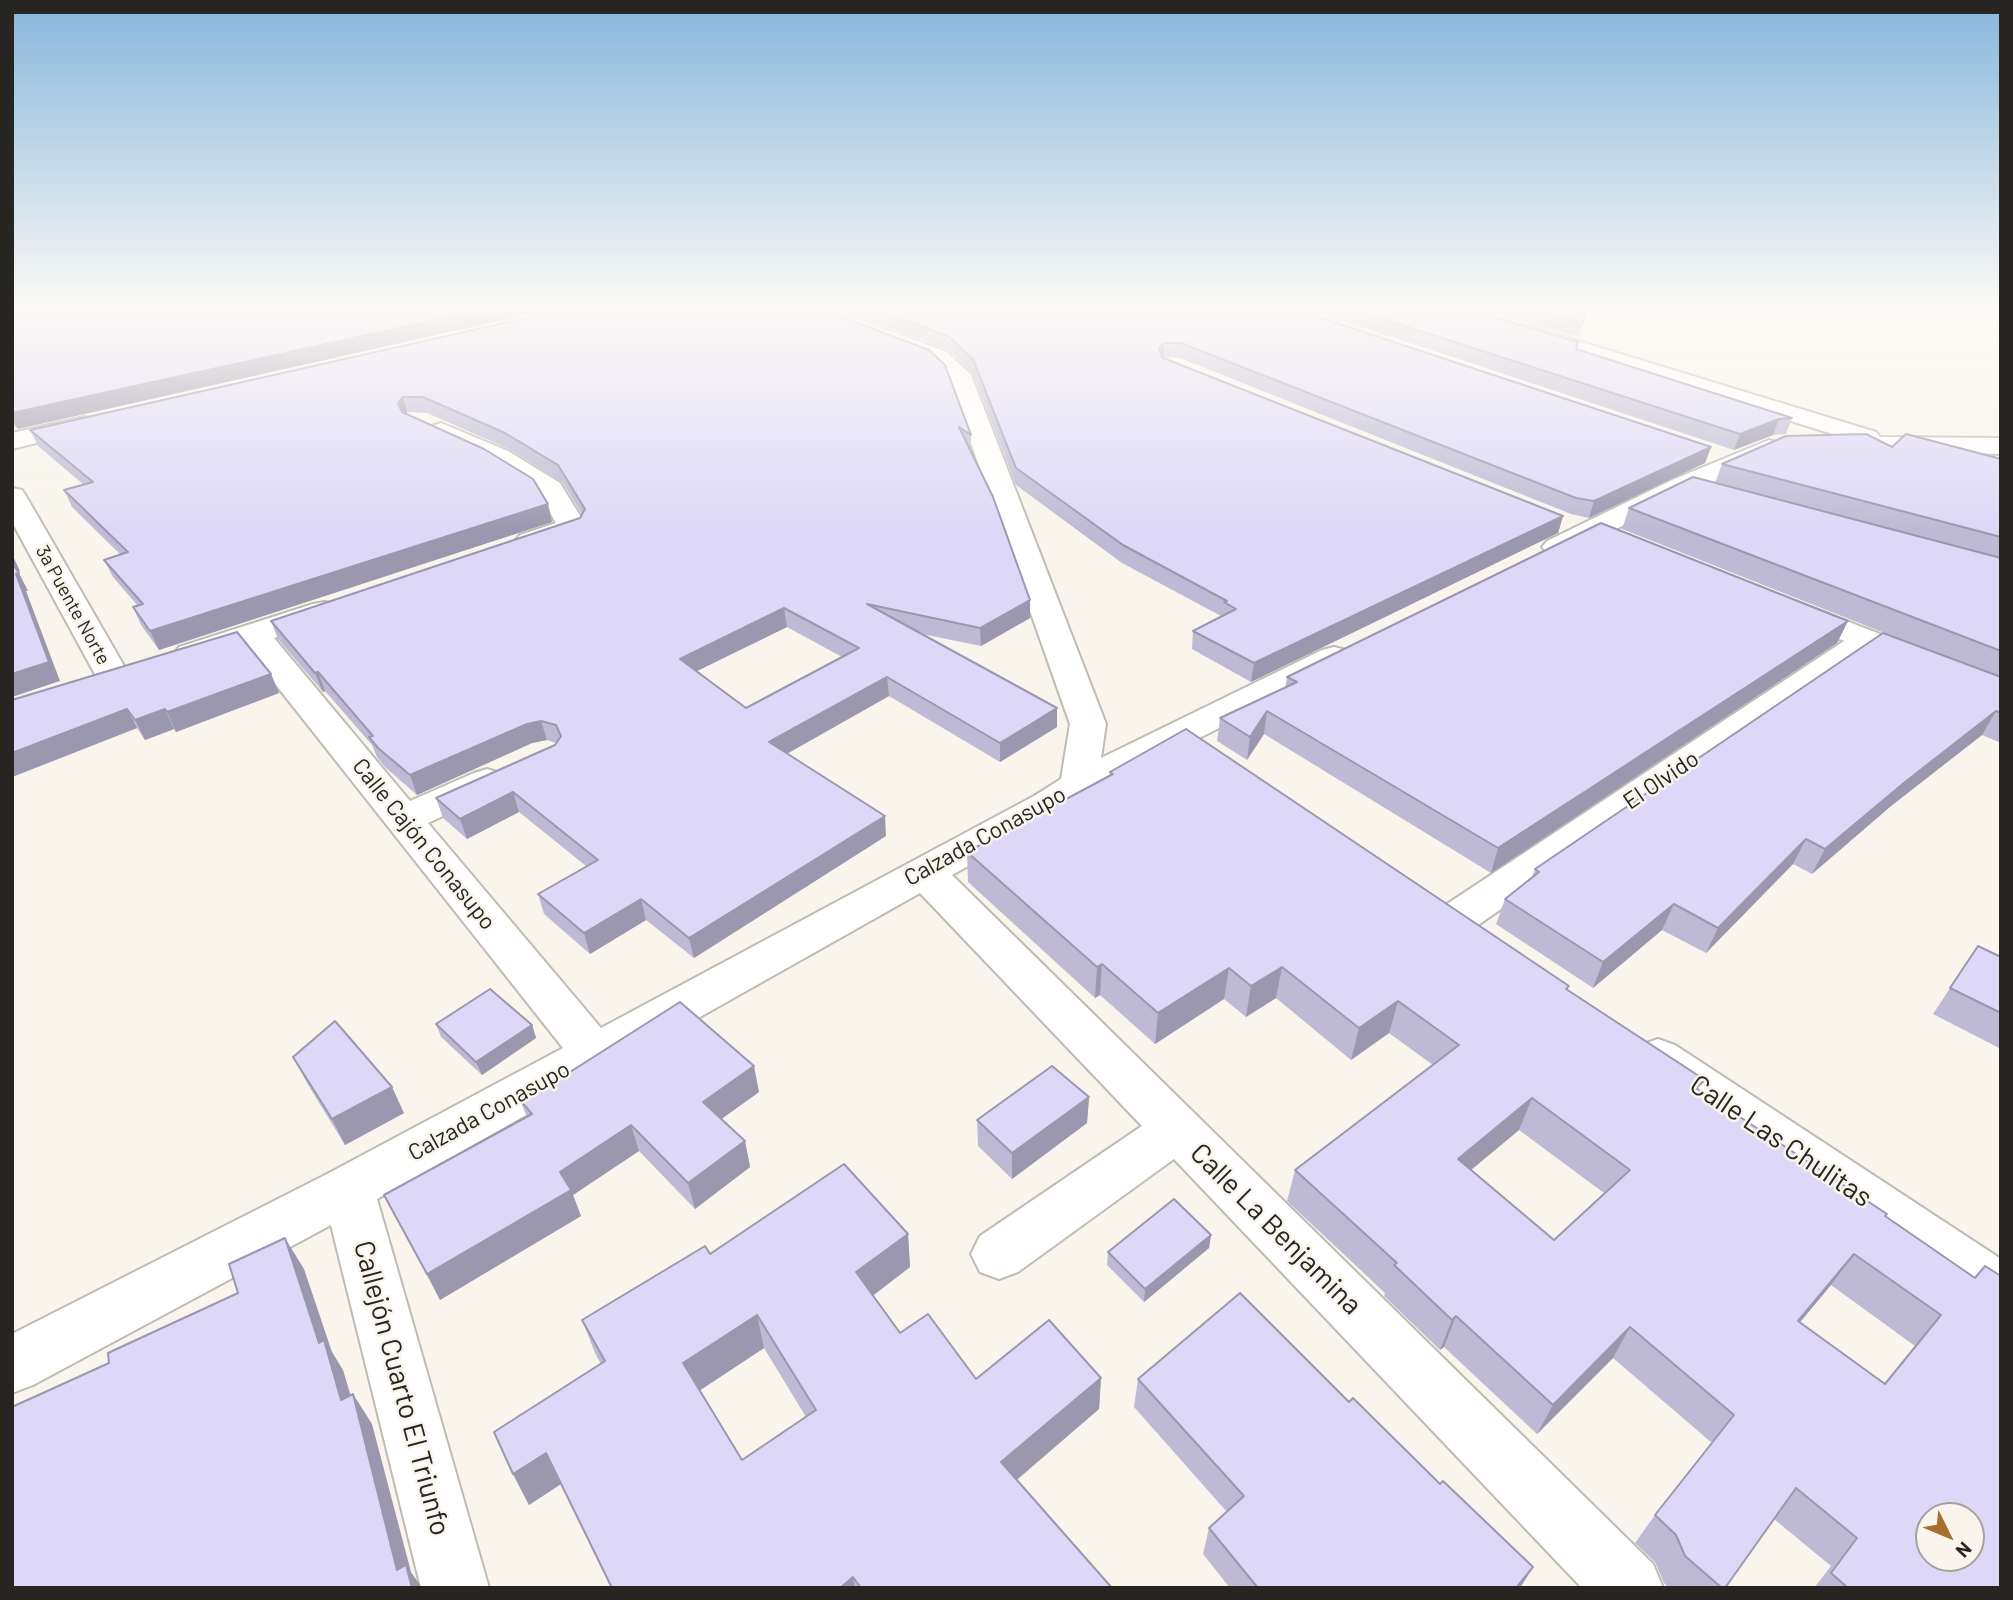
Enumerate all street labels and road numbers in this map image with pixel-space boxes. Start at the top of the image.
street label: 3a Puente Norte [31,541,115,669]
street label: El Olvido [1618,745,1704,815]
street label: Calle Cajón Conasupo [346,753,502,935]
street label: Calzada Conasupo [899,780,1071,892]
street label: Calzada Conasupo [403,1055,575,1167]
street label: Calle Las Chulitas [1684,1068,1878,1214]
street label: Calle La Benjamina [1183,1136,1369,1322]
street label: Callejón Cuarto El Triunfo [346,1237,458,1539]

